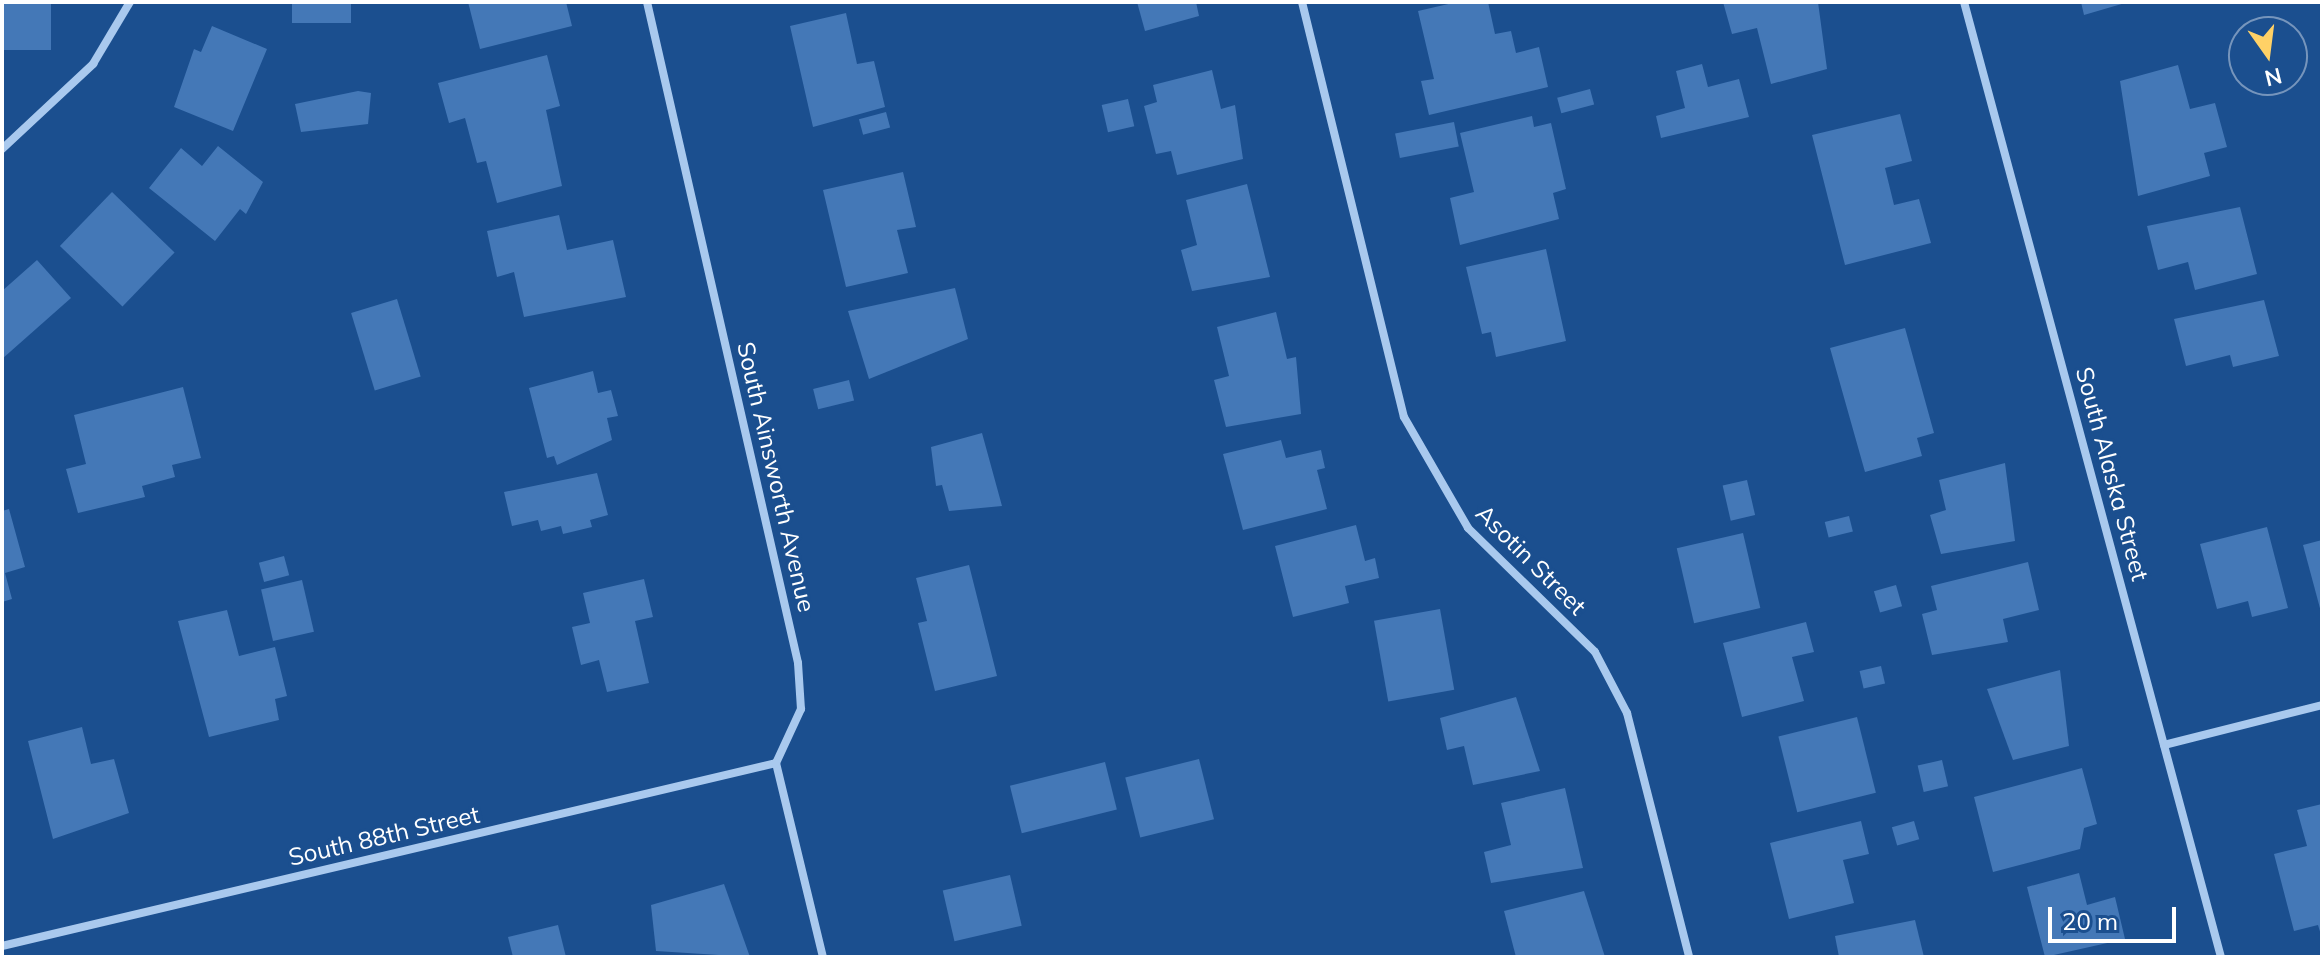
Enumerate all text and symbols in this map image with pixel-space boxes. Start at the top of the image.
north arrow [2228,16,2308,96]
text: N [2262,62,2285,93]
street label: South Ainsworth Avenue [731,339,821,615]
street label: South Alaska Street [2070,364,2154,584]
street label: Asotin Street [1470,499,1592,621]
street label: South 88th Street [286,800,482,872]
scale bar [2052,891,2180,941]
text: 20 m [2062,906,2118,936]

